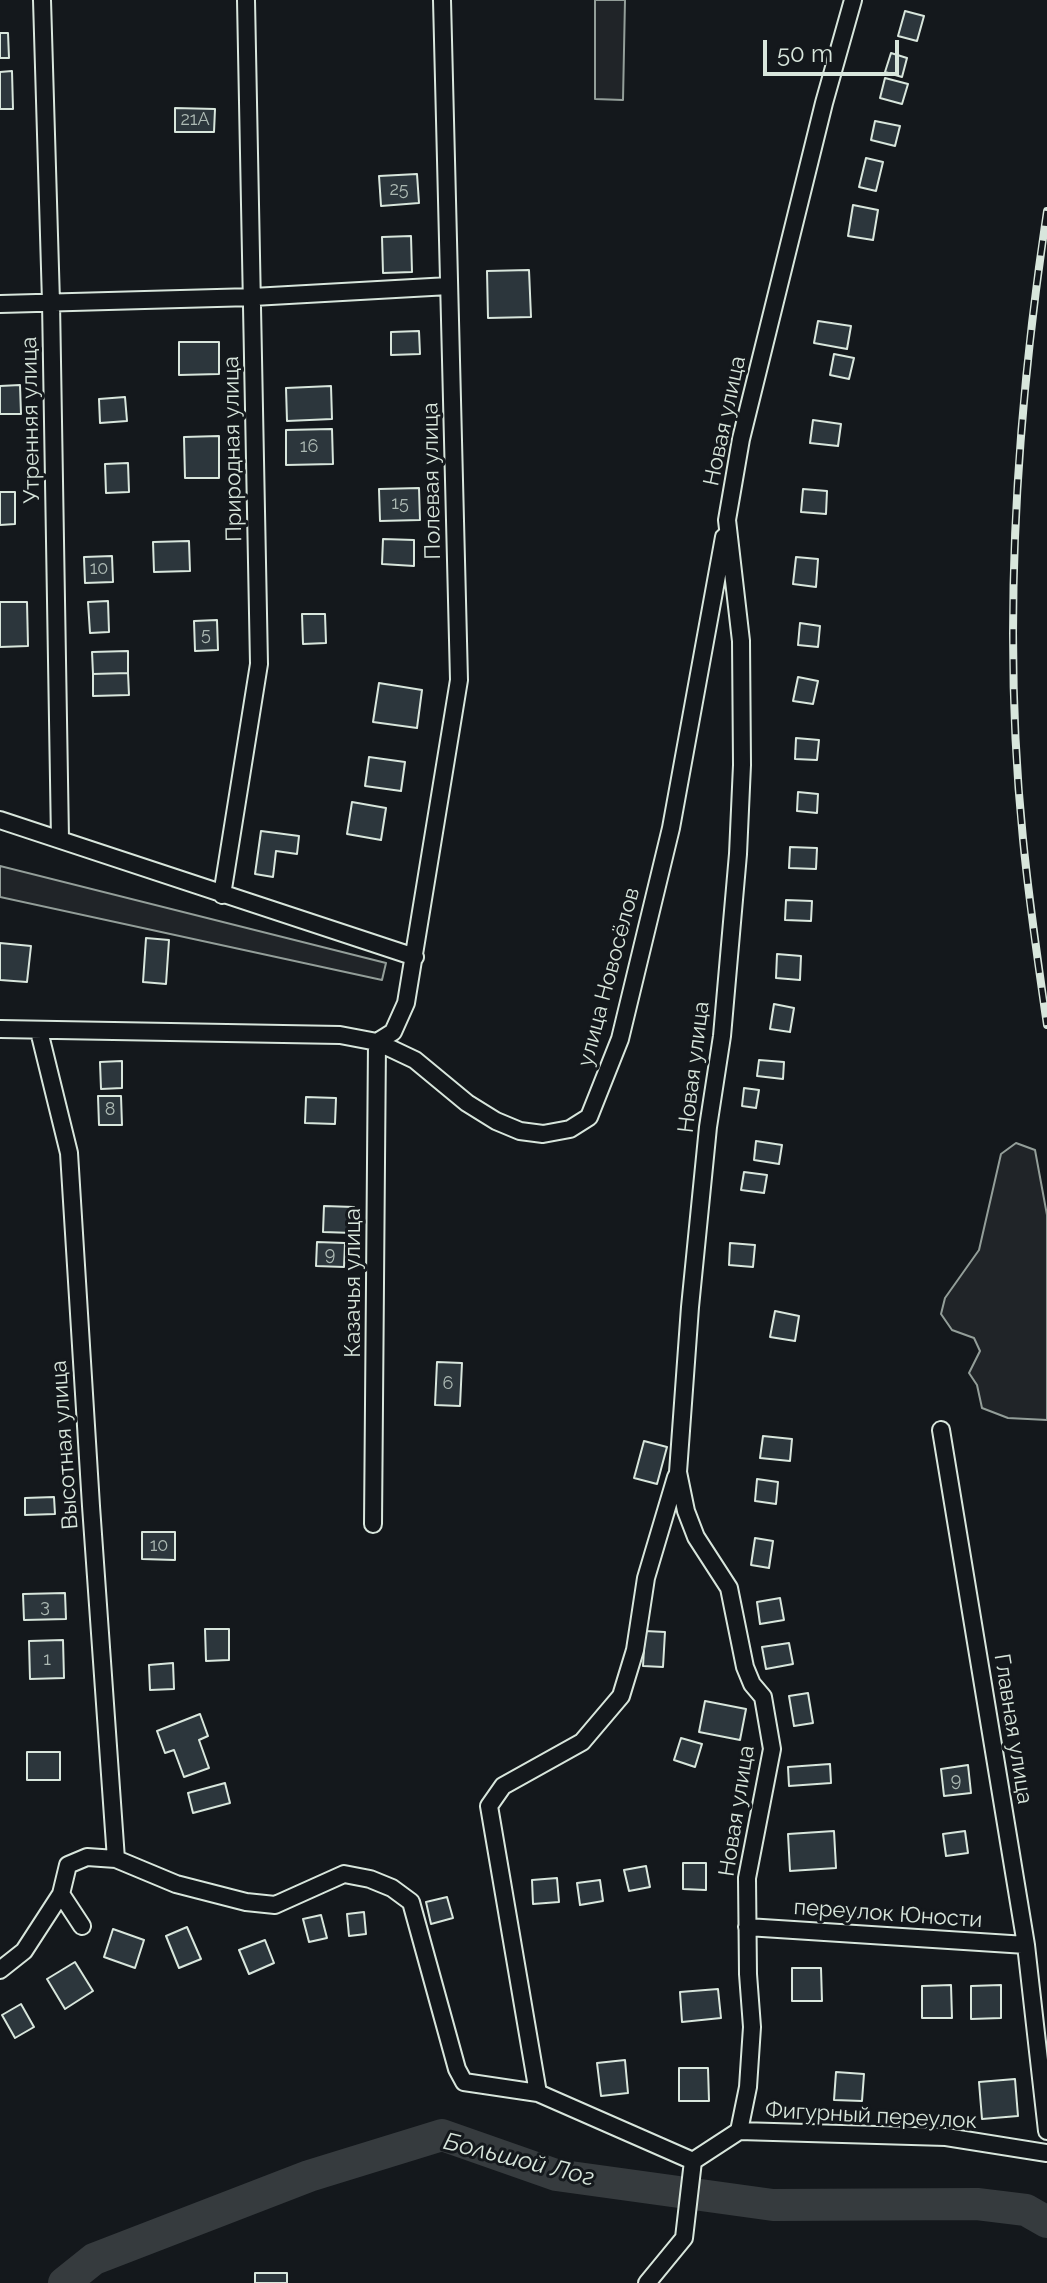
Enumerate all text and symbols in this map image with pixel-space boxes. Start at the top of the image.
scale bar [767,24,903,74]
text: 50 m [777,39,833,68]
house number: 21А [180,109,210,131]
house number: 25 [389,179,409,201]
street label: Утренняя улица [16,336,46,504]
street label: Новая улица [698,354,752,488]
street label: Природная улица [218,356,248,542]
street label: Полевая улица [417,402,447,560]
house number: 16 [300,436,318,458]
house number: 15 [391,493,409,515]
house number: 10 [90,558,108,580]
house number: 5 [201,624,211,646]
street label: улица Новосёлов [572,885,646,1069]
street label: Новая улица [673,1000,715,1134]
house number: 8 [105,1099,115,1121]
street label: Казачья улица [340,1208,366,1358]
house number: 9 [325,1244,335,1266]
street label: Высотная улица [46,1360,84,1530]
house number: 6 [443,1373,453,1395]
house number: 10 [150,1535,168,1557]
house number: 3 [40,1596,50,1618]
house number: 1 [43,1649,51,1671]
street label: Главная улица [988,1652,1038,1806]
street label: Новая улица [714,1744,760,1878]
house number: 9 [951,1770,961,1792]
street label: переулок Юности [793,1894,983,1934]
street label: Фигурный переулок [764,2097,978,2135]
water label: Большой Лог [441,2127,597,2193]

